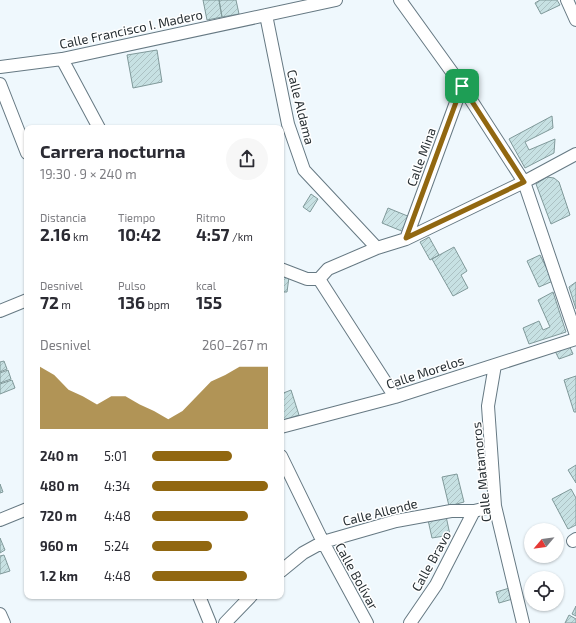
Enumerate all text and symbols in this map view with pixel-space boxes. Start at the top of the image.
street label: Calle Francisco I. Madero [58,6,204,52]
street label: Calle Aldama [284,68,318,146]
pin [445,69,479,103]
icon: arrive [451,75,473,97]
street label: Calle Mina [403,125,439,189]
button: share [226,138,268,180]
text: Carrera nocturna [40,140,185,162]
text: 19:30 · 9 × 240 m [40,166,137,182]
text: Distancia [40,211,86,224]
text: Tiempo [118,211,155,224]
text: Ritmo [196,211,226,224]
text: 2.16 [40,224,71,244]
text: 10:42 [118,224,161,244]
text: 4:57 [196,224,230,244]
text: km [71,230,88,243]
text: /km [230,230,253,243]
text: Desnivel [40,279,83,292]
text: Pulso [118,279,146,292]
text: kcal [196,279,216,292]
text: 72 [40,292,59,312]
text: 136 [118,292,145,312]
text: 155 [196,292,222,312]
text: m [59,298,71,311]
text: bpm [145,298,170,311]
text: Desnivel [40,337,91,353]
text: 260–267 m [202,337,268,353]
street label: Calle Morelos [384,352,466,392]
street label: Calle Matamoros [468,421,494,523]
text: 240 m [40,448,78,464]
text: 5:01 [104,448,127,464]
text: 480 m [40,478,79,494]
text: 4:34 [104,478,130,494]
street label: Calle Allende [341,495,419,529]
text: 720 m [40,508,77,524]
text: 4:48 [104,508,131,524]
north arrow [524,523,564,563]
map controls [524,523,564,611]
street label: Calle Bravo [408,528,454,594]
text: 960 m [40,538,78,554]
text: 5:24 [104,538,129,554]
street label: Calle Bolívar [332,540,382,612]
text: 1.2 km [40,568,78,584]
text: 4:48 [104,568,131,584]
button: locate [524,571,564,611]

